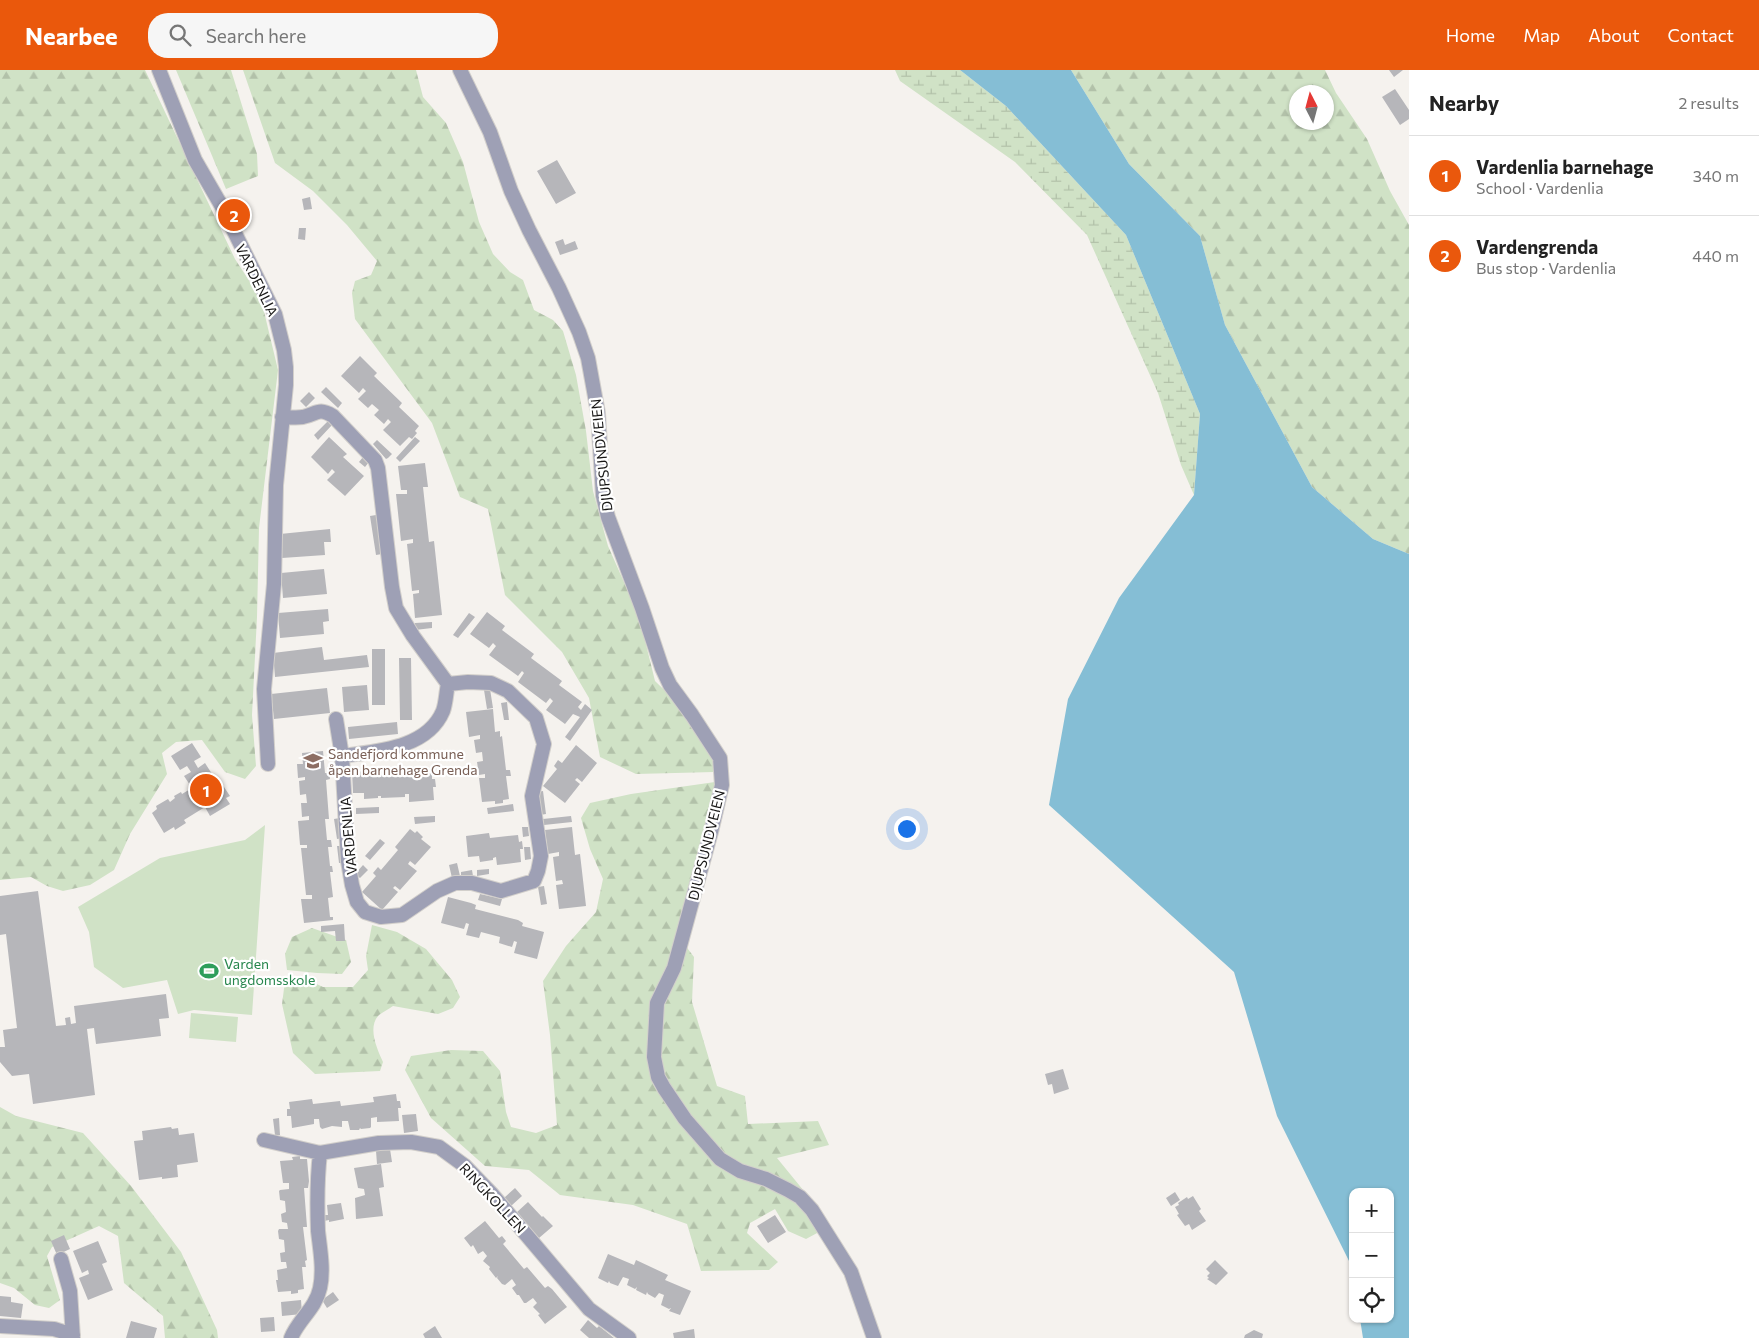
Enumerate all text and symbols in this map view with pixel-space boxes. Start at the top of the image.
search box [148,13,498,58]
text: Nearbee [25,21,118,50]
icon: search [166,21,194,49]
text: Search here [206,24,306,47]
text: Home [1446,24,1495,46]
text: Map [1523,24,1560,46]
text: About [1588,24,1640,46]
text: Contact [1668,24,1734,46]
north arrow [1289,85,1334,130]
text: Nearby [1429,90,1499,115]
text: 2 results [1678,93,1739,112]
text: Vardenlia barnehage [1476,155,1654,178]
text: 1 [1441,166,1449,185]
text: 340 m [1693,166,1739,185]
text: School · Vardenlia [1476,178,1604,197]
pin: 2 [218,196,250,234]
text: Vardengrenda [1476,235,1598,258]
street label: VARDENLIA [232,241,282,319]
text: 2 [1440,246,1450,265]
text: 440 m [1692,246,1739,265]
text: Bus stop · Vardenlia [1476,258,1616,277]
street label: DJUPSUNDVEIEN [587,398,615,512]
place label: Sandefjord kommune åpen barnehage Grenda [328,745,478,778]
school or university icon: Sandefjord kommune åpen barnehage Grenda [302,750,324,772]
pin: 1 [190,771,222,809]
street label: DJUPSUNDVEIEN [684,788,728,902]
street label: VARDENLIA [336,796,360,876]
your location [894,816,920,842]
place label: Varden ungdomsskole [224,955,315,988]
sports icon: Varden ungdomsskole [198,960,220,982]
street label: RINGKOLLEN [456,1160,530,1236]
map controls [1349,1188,1394,1323]
button: + [1349,1188,1394,1233]
button: − [1349,1233,1394,1278]
button: locate [1349,1278,1394,1323]

